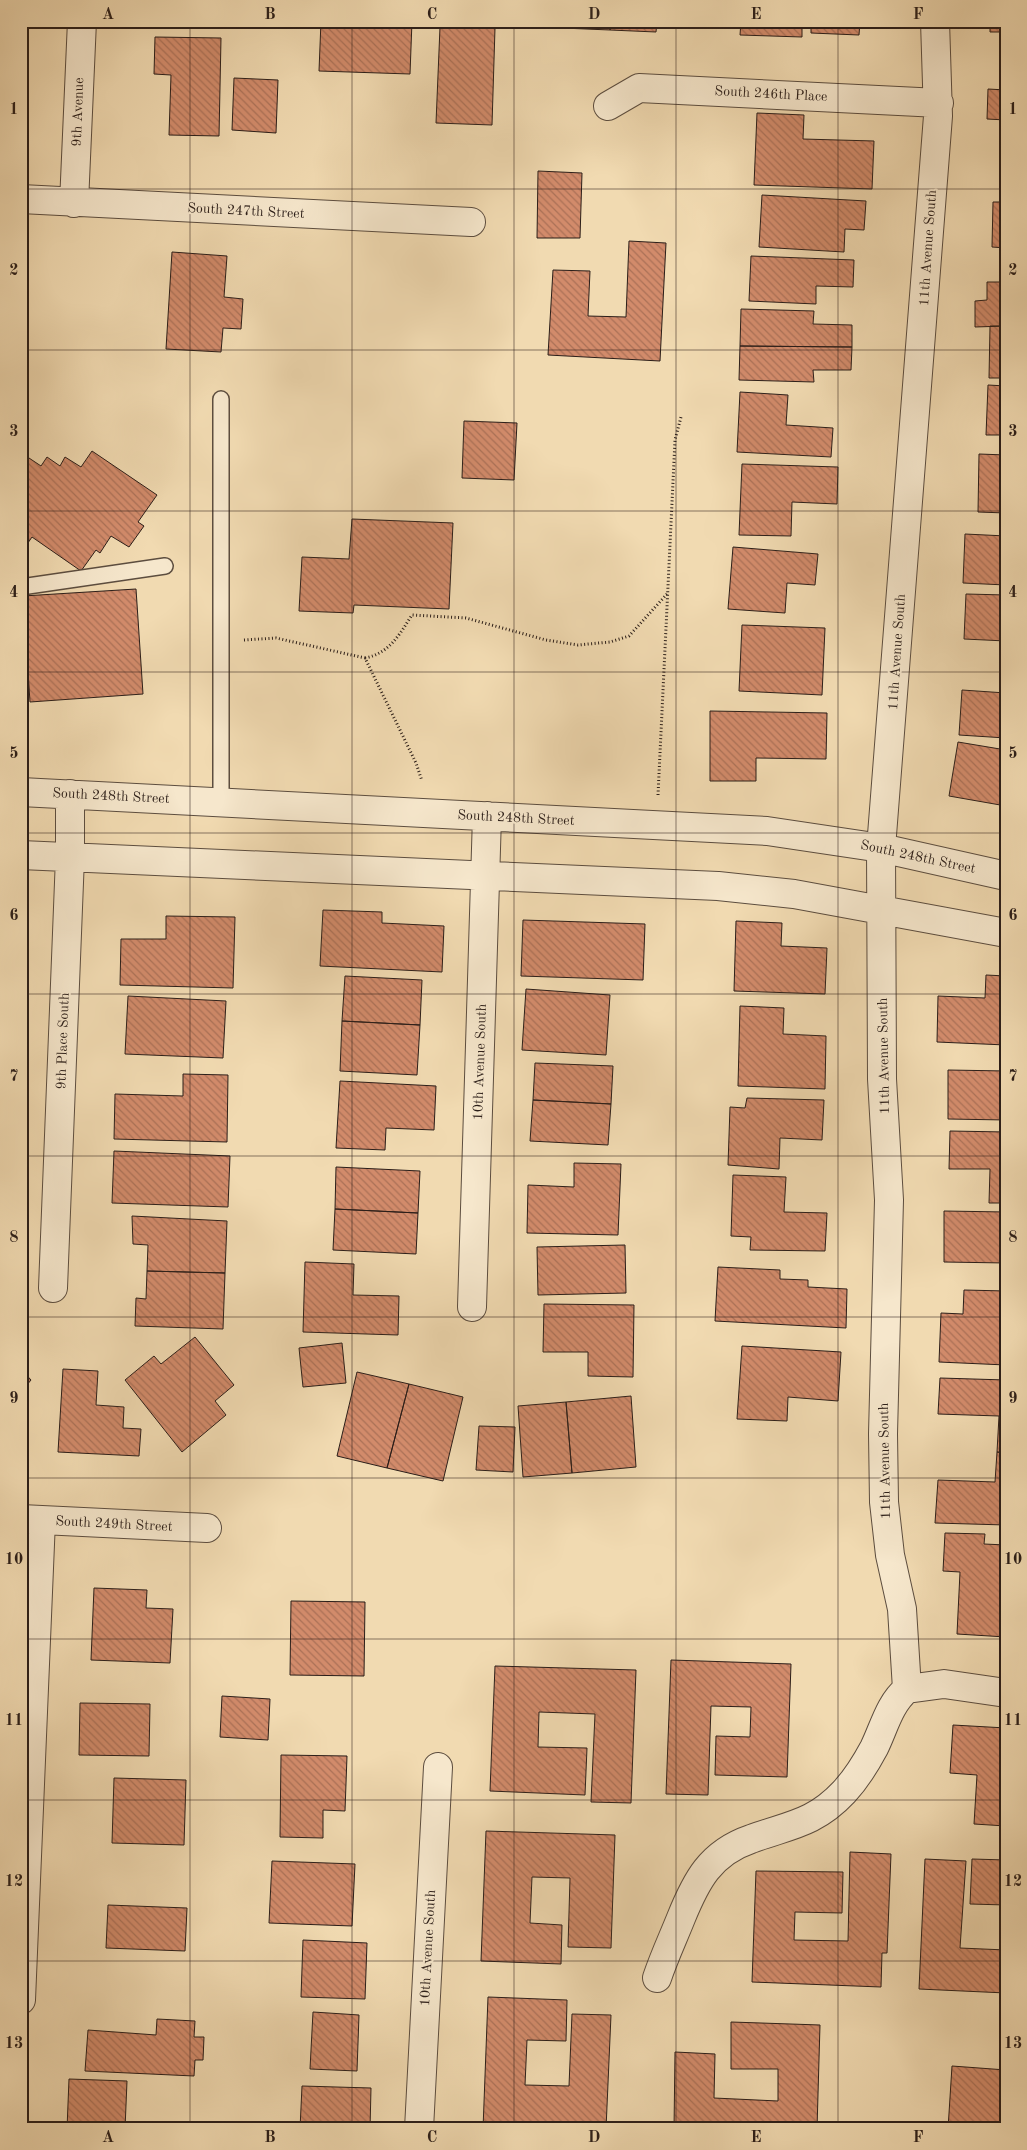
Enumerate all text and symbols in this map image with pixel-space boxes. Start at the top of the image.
text: A [102,7,114,23]
text: B [264,7,276,23]
text: C [427,7,437,23]
text: D [588,7,600,23]
text: E [750,7,762,23]
text: F [913,7,924,23]
street label: 9th Avenue [70,77,86,147]
street label: South 246th Place [714,84,828,104]
text: 1 [9,102,19,118]
text: 1 [1008,102,1018,118]
street label: 11th Avenue South [917,189,939,307]
street label: South 247th Street [187,201,305,221]
text: 2 [9,263,19,279]
text: 2 [1008,263,1018,279]
text: 3 [9,424,19,440]
text: 3 [1008,424,1018,440]
text: 4 [9,585,19,601]
text: 4 [1008,585,1018,601]
street label: 11th Avenue South [886,593,908,711]
text: 5 [9,746,19,762]
text: 5 [1008,746,1018,762]
street label: South 248th Street [52,786,170,806]
street label: South 248th Street [457,808,575,828]
street label: South 248th Street [859,838,977,876]
text: 6 [9,908,19,924]
text: 6 [1008,908,1018,924]
street label: 9th Place South [54,992,72,1090]
street label: 11th Avenue South [876,997,892,1114]
street label: 10th Avenue South [471,1003,489,1121]
text: 7 [9,1069,19,1085]
text: 7 [1008,1069,1018,1085]
text: 8 [9,1230,19,1246]
text: 8 [1008,1230,1018,1246]
text: 9 [9,1391,19,1407]
text: 9 [1008,1391,1018,1407]
street label: 11th Avenue South [877,1402,893,1519]
street label: South 249th Street [55,1514,173,1534]
text: 10 [5,1552,23,1568]
text: 10 [1004,1552,1022,1568]
text: 11 [5,1713,23,1729]
text: 11 [1004,1713,1022,1729]
text: 12 [5,1874,23,1890]
text: 12 [1004,1874,1022,1890]
street label: 10th Avenue South [418,1889,438,2007]
text: 13 [5,2036,23,2052]
text: 13 [1004,2036,1022,2052]
text: A [102,2130,114,2146]
text: B [264,2130,276,2146]
text: C [427,2130,437,2146]
text: D [588,2130,600,2146]
text: E [750,2130,762,2146]
text: F [913,2130,924,2146]

